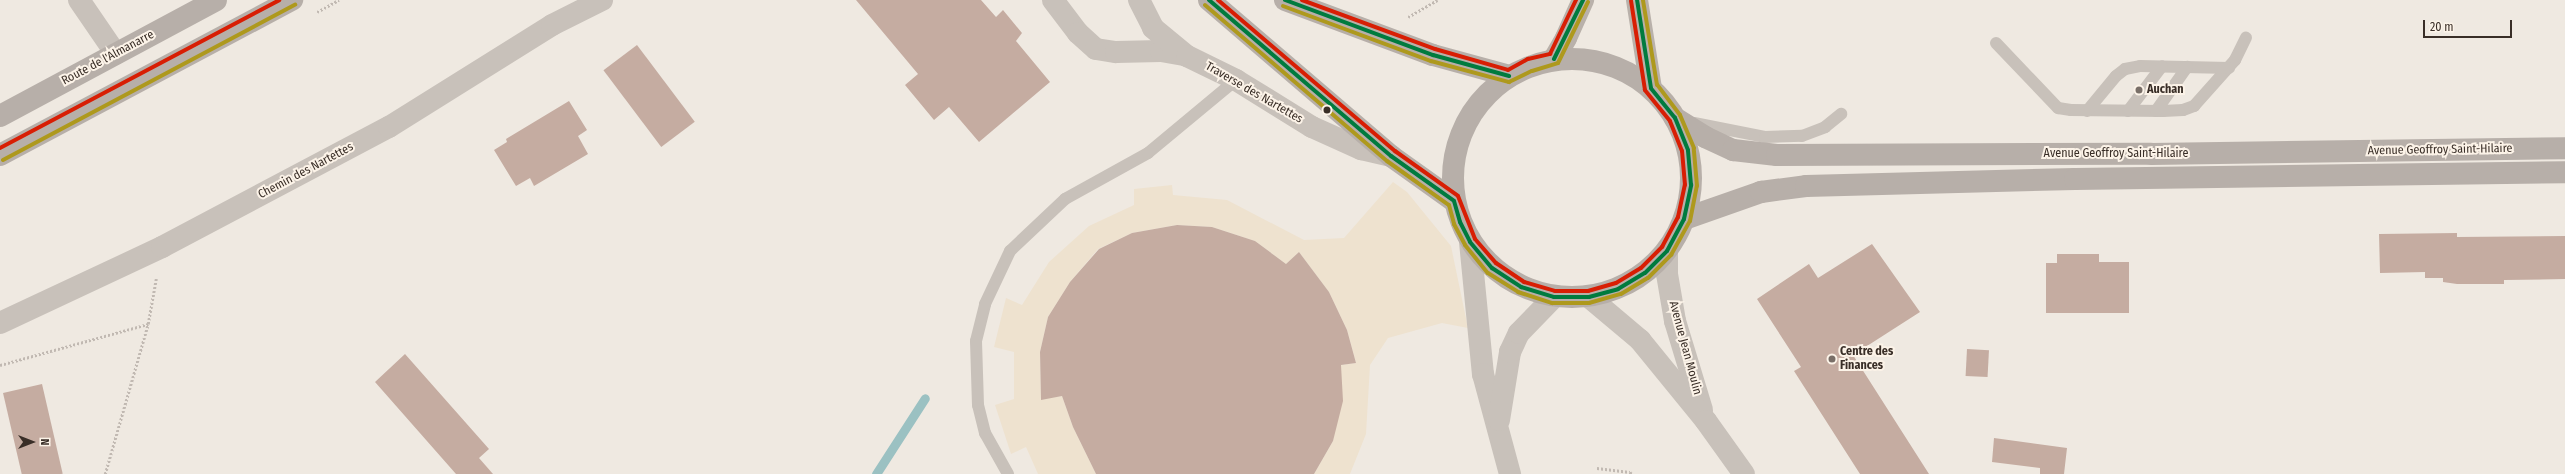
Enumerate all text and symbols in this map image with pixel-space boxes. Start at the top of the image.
scale bar [2425,12,2514,38]
text: 20 m [2430,20,2454,34]
street label: Route de l'Almanarre [59,28,157,88]
street label: Traverse des Nartettes [1203,59,1305,127]
place label: Auchan [2147,83,2184,97]
marker: Auchan [2134,85,2144,95]
unlabelled marker [1322,105,1332,115]
street label: Chemin des Nartettes [256,140,356,202]
street label: Avenue Geoffroy Saint-Hilaire [2368,142,2512,158]
street label: Avenue Geoffroy Saint-Hilaire [2044,147,2188,161]
street label: Avenue Jean Moulin [1666,299,1704,397]
place label: Centre des Finances [1840,345,1893,373]
marker: Centre des Finances [1827,354,1837,364]
north arrow [12,422,52,462]
text: N [38,439,51,445]

